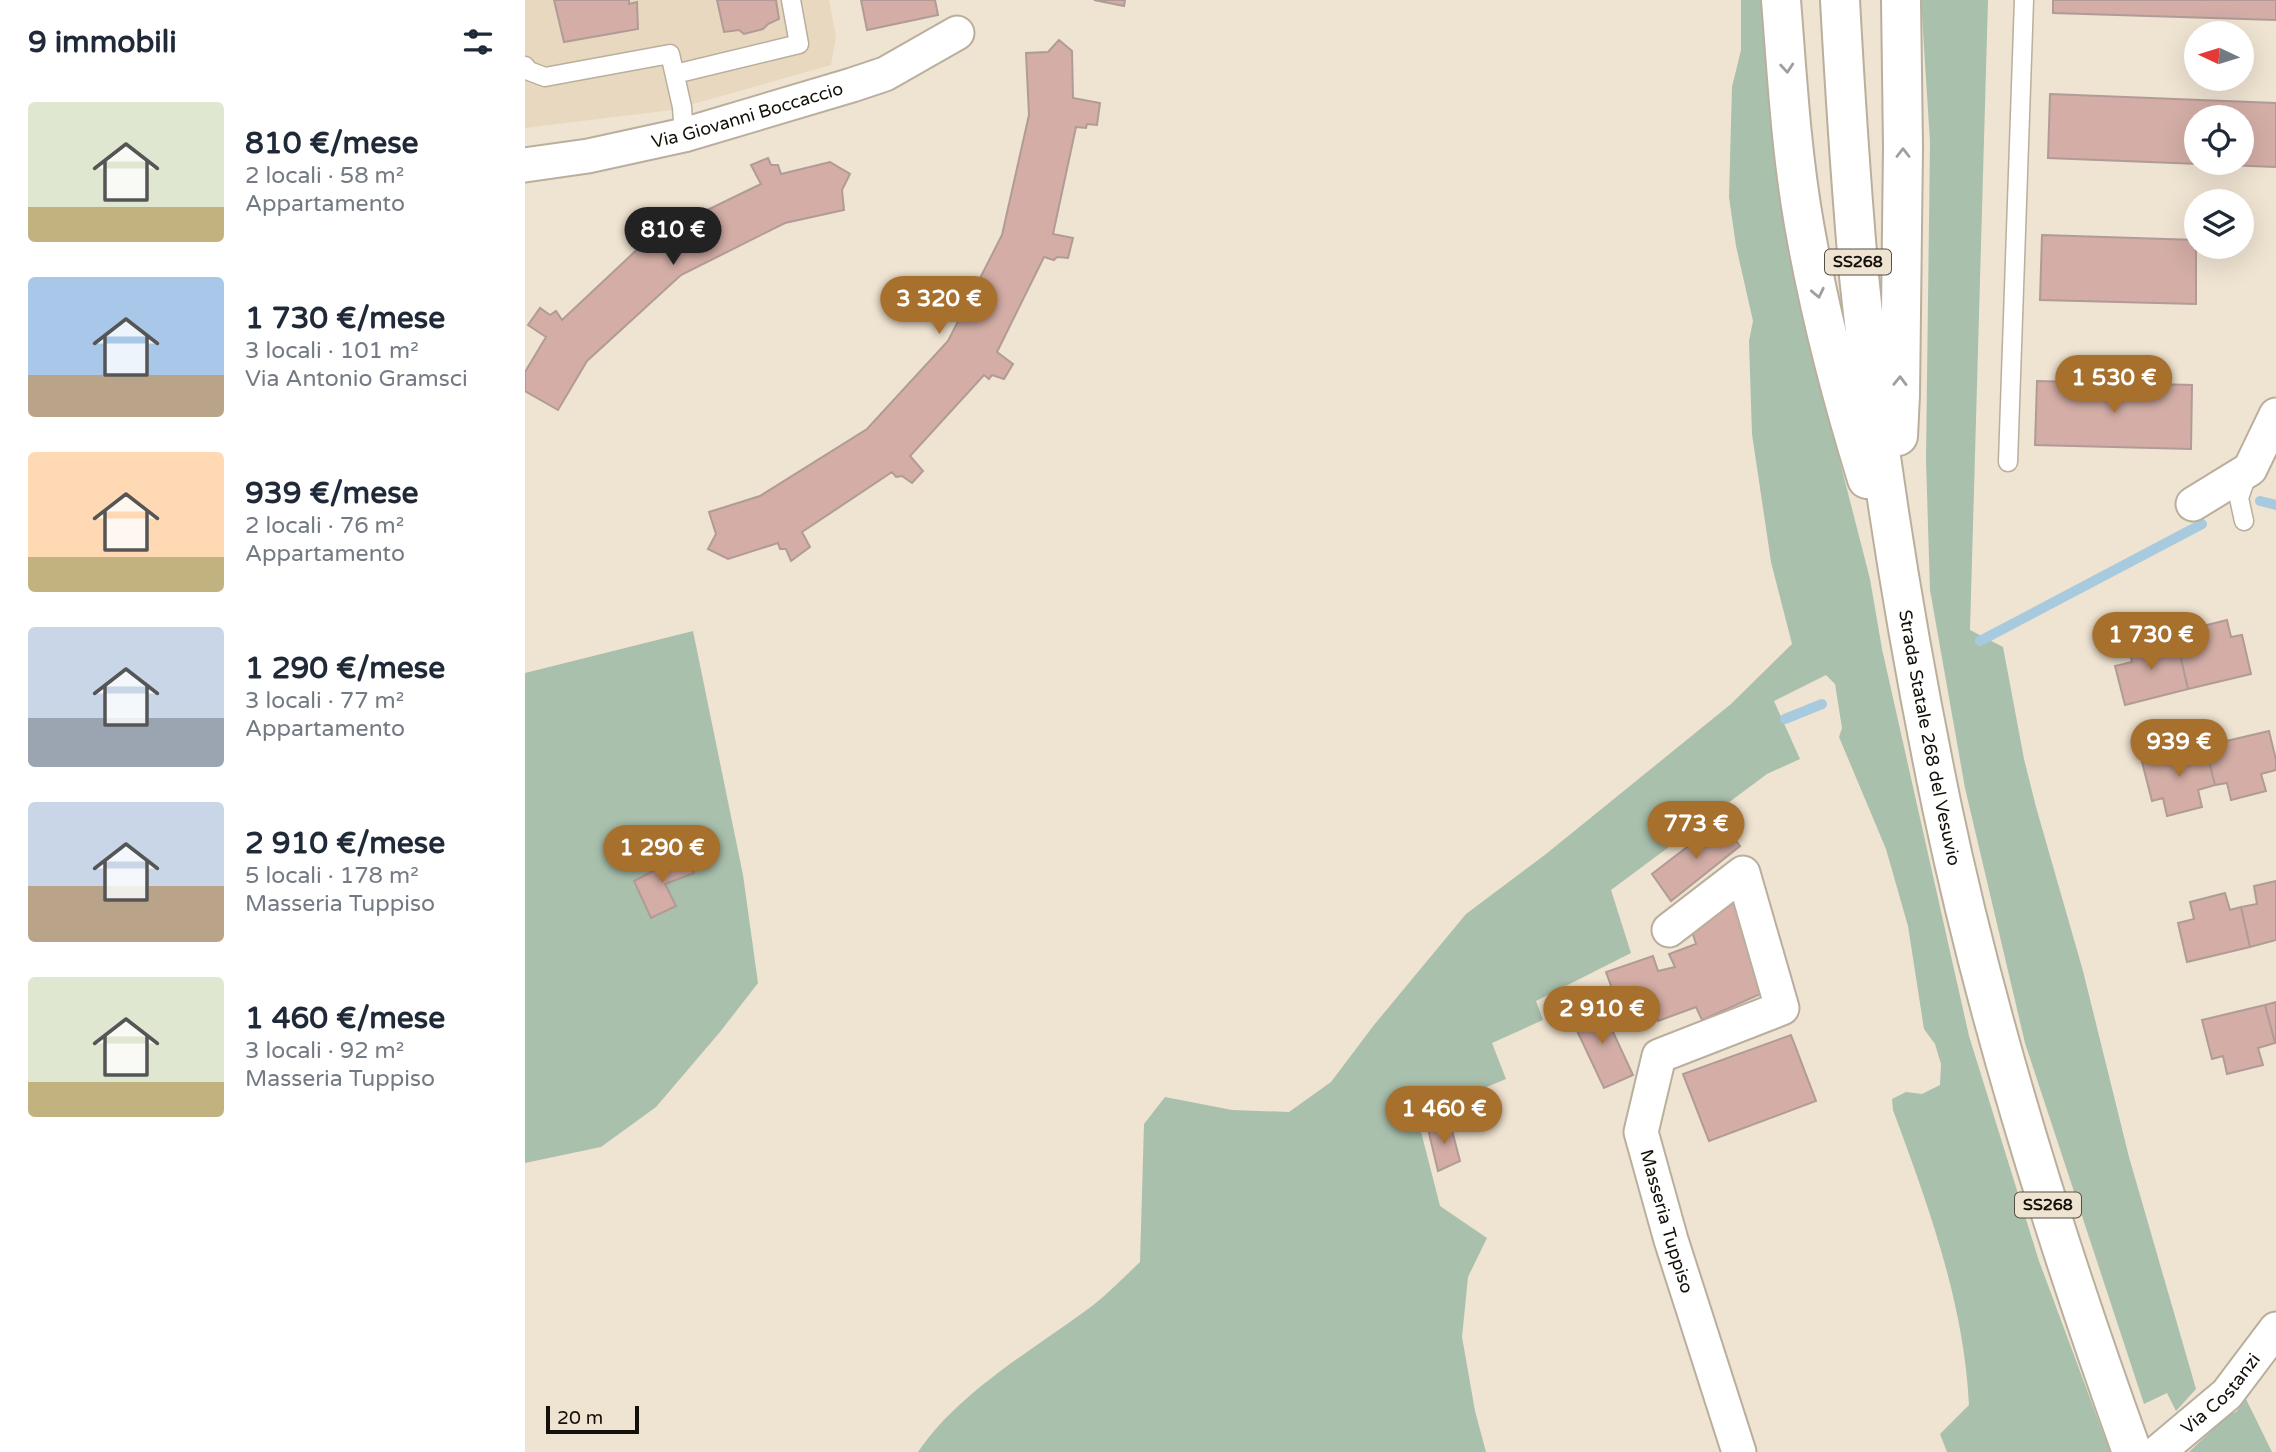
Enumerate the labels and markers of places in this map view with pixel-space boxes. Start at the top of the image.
pin: 810 € [624,208,722,267]
pin: 3 320 € [874,276,1004,336]
pin: 1 530 € [2049,356,2179,415]
pin: 1 730 € [2086,612,2216,672]
pin: 939 € [2130,720,2228,779]
pin: 773 € [1647,802,1745,861]
pin: 1 290 € [597,826,727,885]
pin: 2 910 € [1537,986,1667,1046]
pin: 1 460 € [1379,1086,1509,1146]

